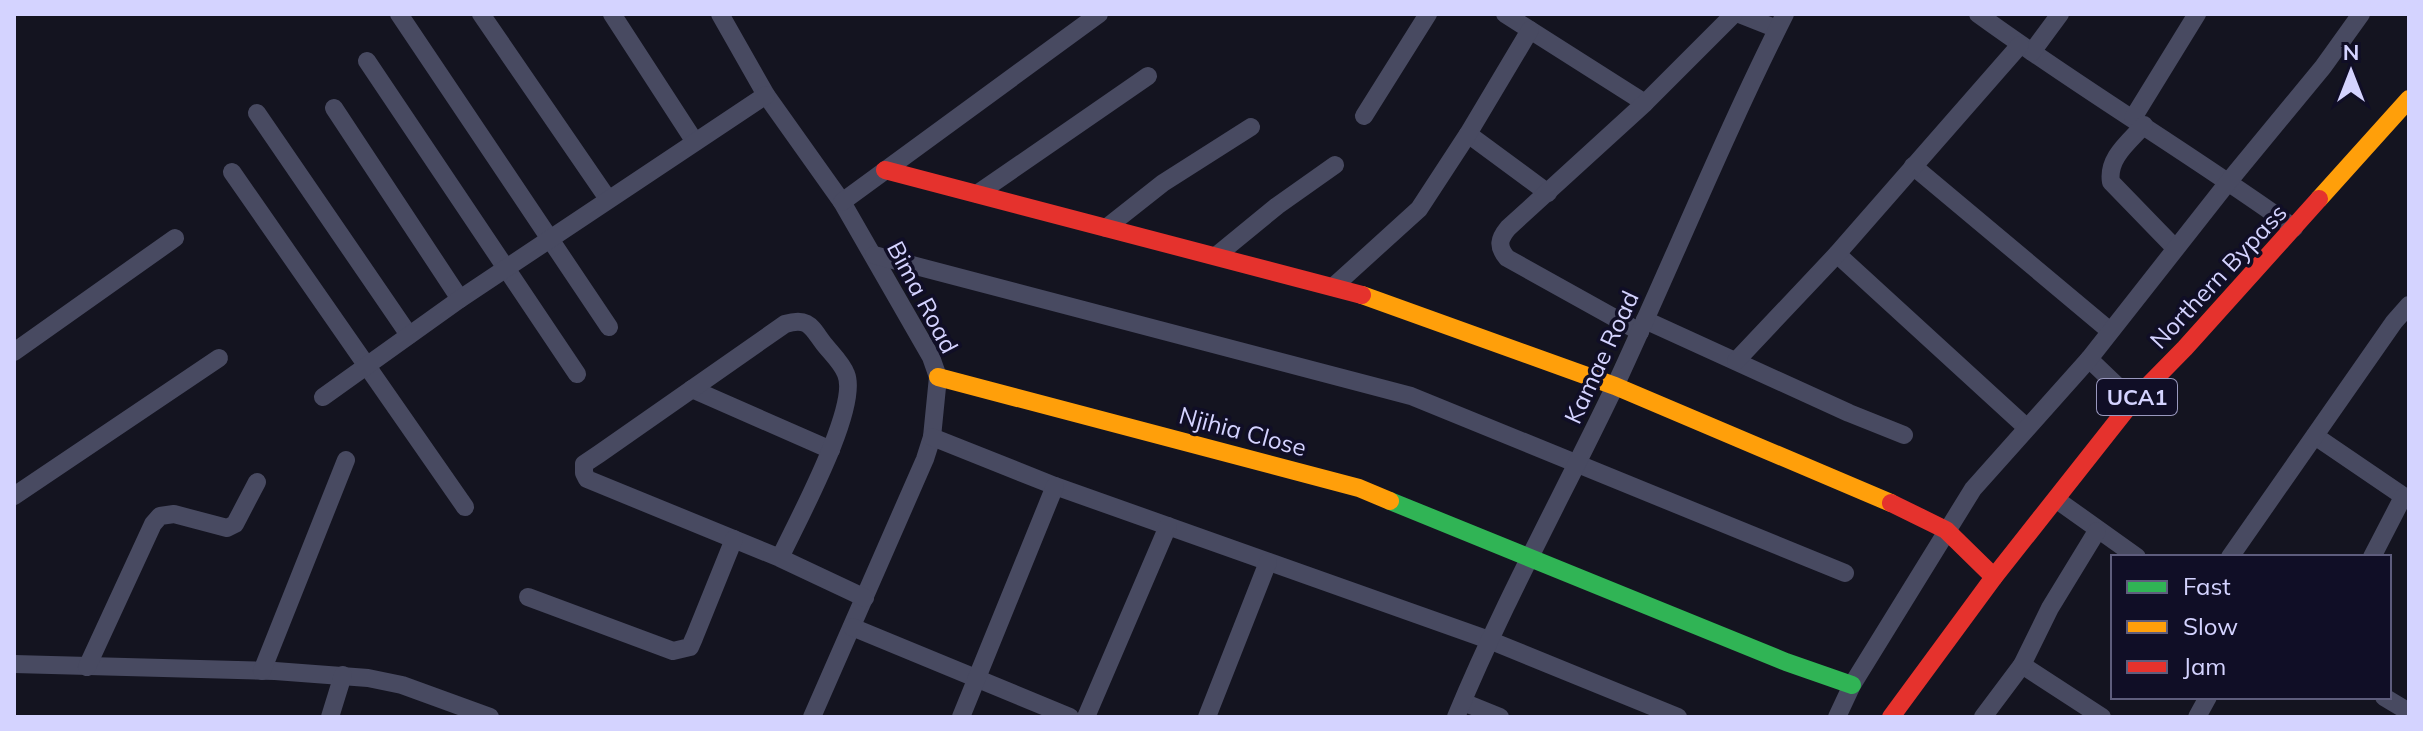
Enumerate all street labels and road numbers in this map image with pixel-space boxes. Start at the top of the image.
street label: Northern Bypass [2143,197,2293,355]
street label: Bima Road [881,236,965,358]
street label: Kamae Road [1557,286,1645,428]
road number: UCA1 [2097,379,2177,415]
street label: Njihia Close [1176,400,1310,462]

